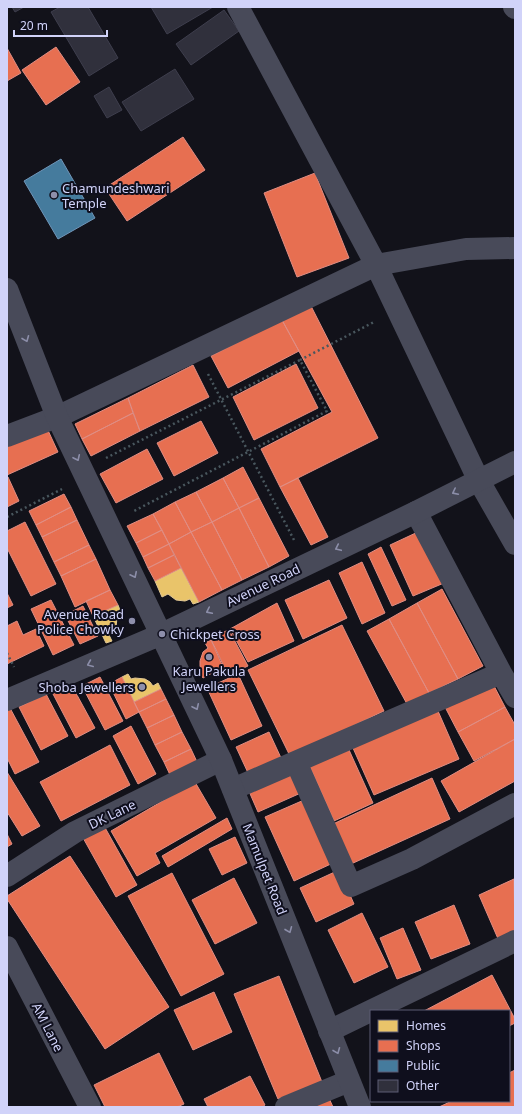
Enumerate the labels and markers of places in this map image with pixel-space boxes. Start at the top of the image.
place label: Chamundeshwari Temple [62,179,170,212]
marker: Chamundeshwari Temple [49,190,59,200]
place label: Avenue Road Police Chowky [37,605,124,638]
marker: Avenue Road Police Chowky [127,616,137,626]
place label: Chickpet Cross [170,625,260,643]
marker: Chickpet Cross [157,629,167,639]
marker: Karu Pakula Jewellers [204,652,214,662]
place label: Karu Pakula Jewellers [173,662,245,695]
place label: Shoba Jewellers [38,678,134,696]
marker: Shoba Jewellers [137,682,147,692]

